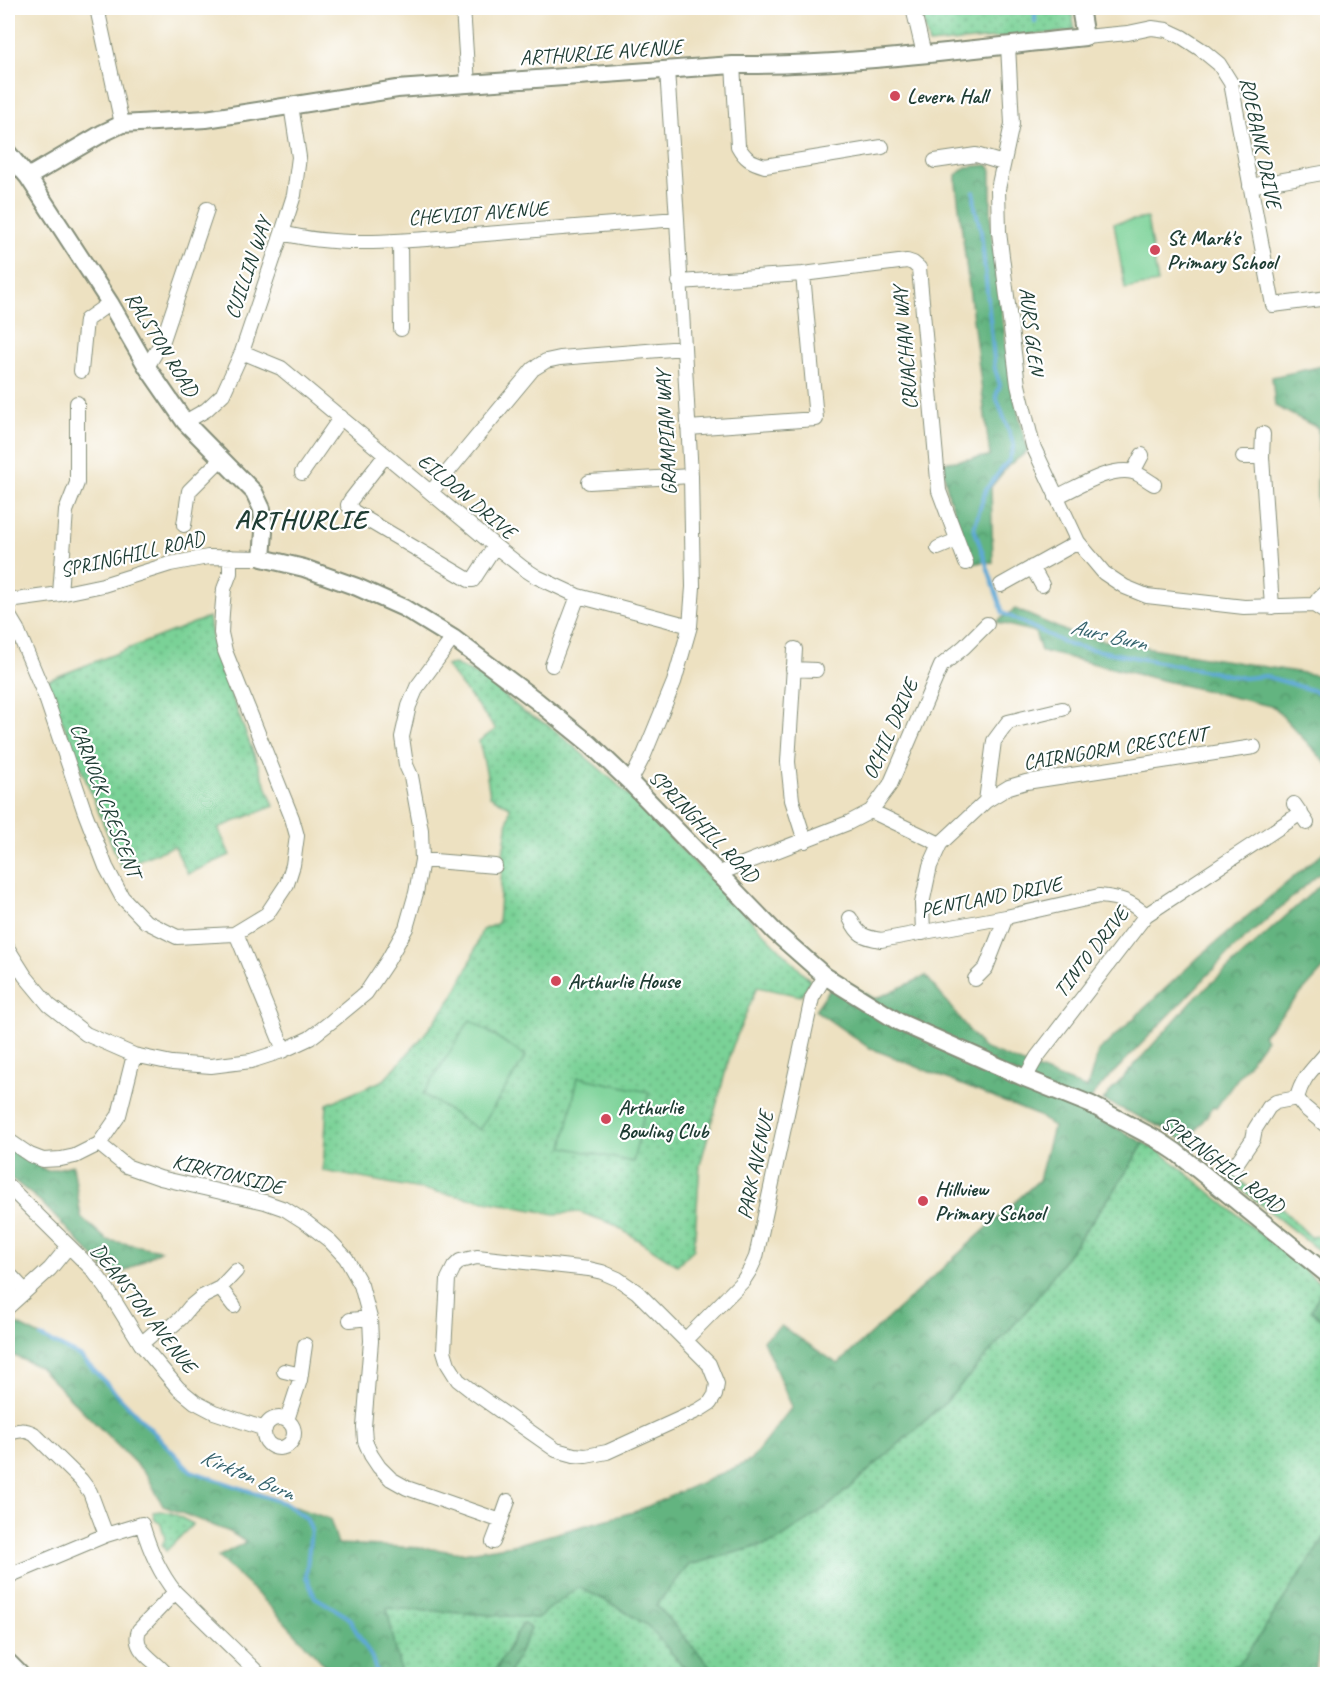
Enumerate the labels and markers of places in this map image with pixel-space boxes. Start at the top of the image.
place label: Levern Hall [907,83,992,109]
marker: Levern Hall [888,89,902,103]
place label: St Mark's Primary School [1167,225,1281,275]
marker: St Mark's Primary School [1148,243,1162,257]
place label: Arthurlie House [568,968,682,994]
marker: Arthurlie House [549,974,563,988]
place label: Arthurlie Bowling Club [618,1094,710,1144]
marker: Arthurlie Bowling Club [599,1112,613,1126]
place label: Hillview Primary School [935,1176,1049,1226]
marker: Hillview Primary School [916,1194,930,1208]

